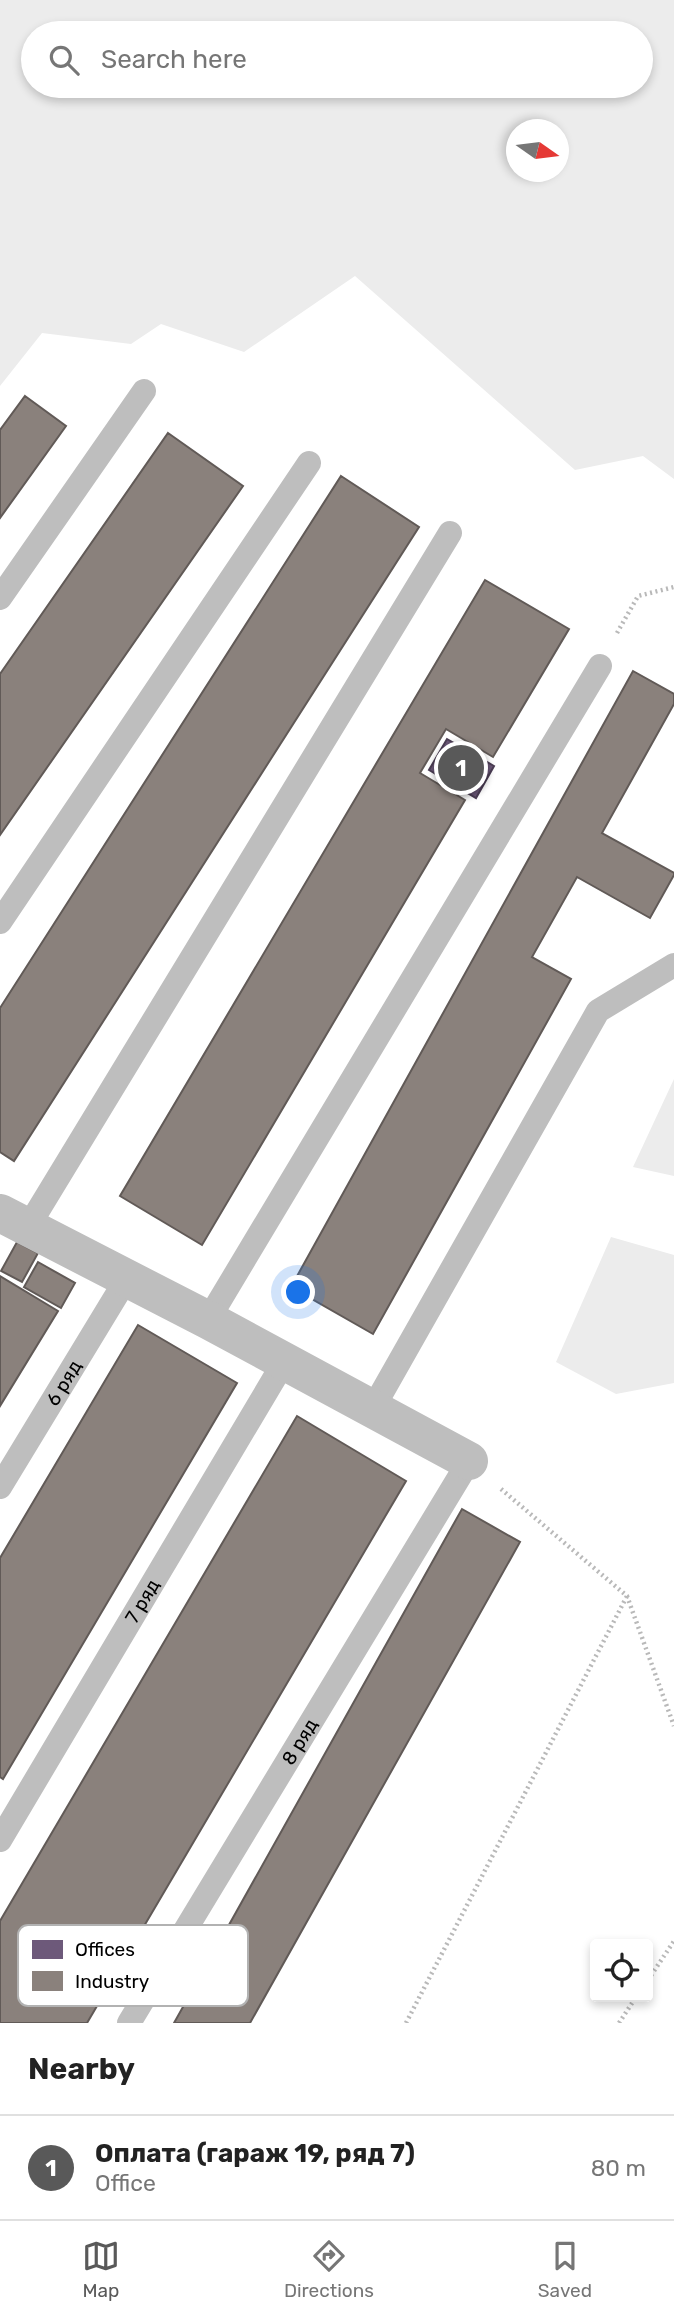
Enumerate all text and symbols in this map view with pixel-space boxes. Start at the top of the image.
search box [21,21,653,98]
icon: search [45,41,83,79]
text: Search here [101,44,247,75]
north arrow [506,119,569,182]
pin: 1 [438,742,484,794]
your location [281,1275,315,1309]
street label: 6 ряд [41,1356,86,1410]
street label: 7 ряд [120,1575,164,1628]
street label: 8 ряд [277,1714,322,1769]
legend [18,1925,248,2006]
text: Offices [75,1938,135,1961]
map controls [590,1939,653,2002]
button: locate [590,1939,653,2002]
text: Industry [75,1970,149,1993]
text: Nearby [28,2051,135,2087]
text: Оплата (гараж 19, ряд 7) [95,2138,415,2169]
text: 1 [45,2154,57,2182]
text: 80 m [591,2154,646,2182]
text: Office [95,2169,156,2197]
tab: Map [82,2237,120,2302]
tab: Directions [284,2237,374,2302]
tab: Saved [538,2237,592,2302]

